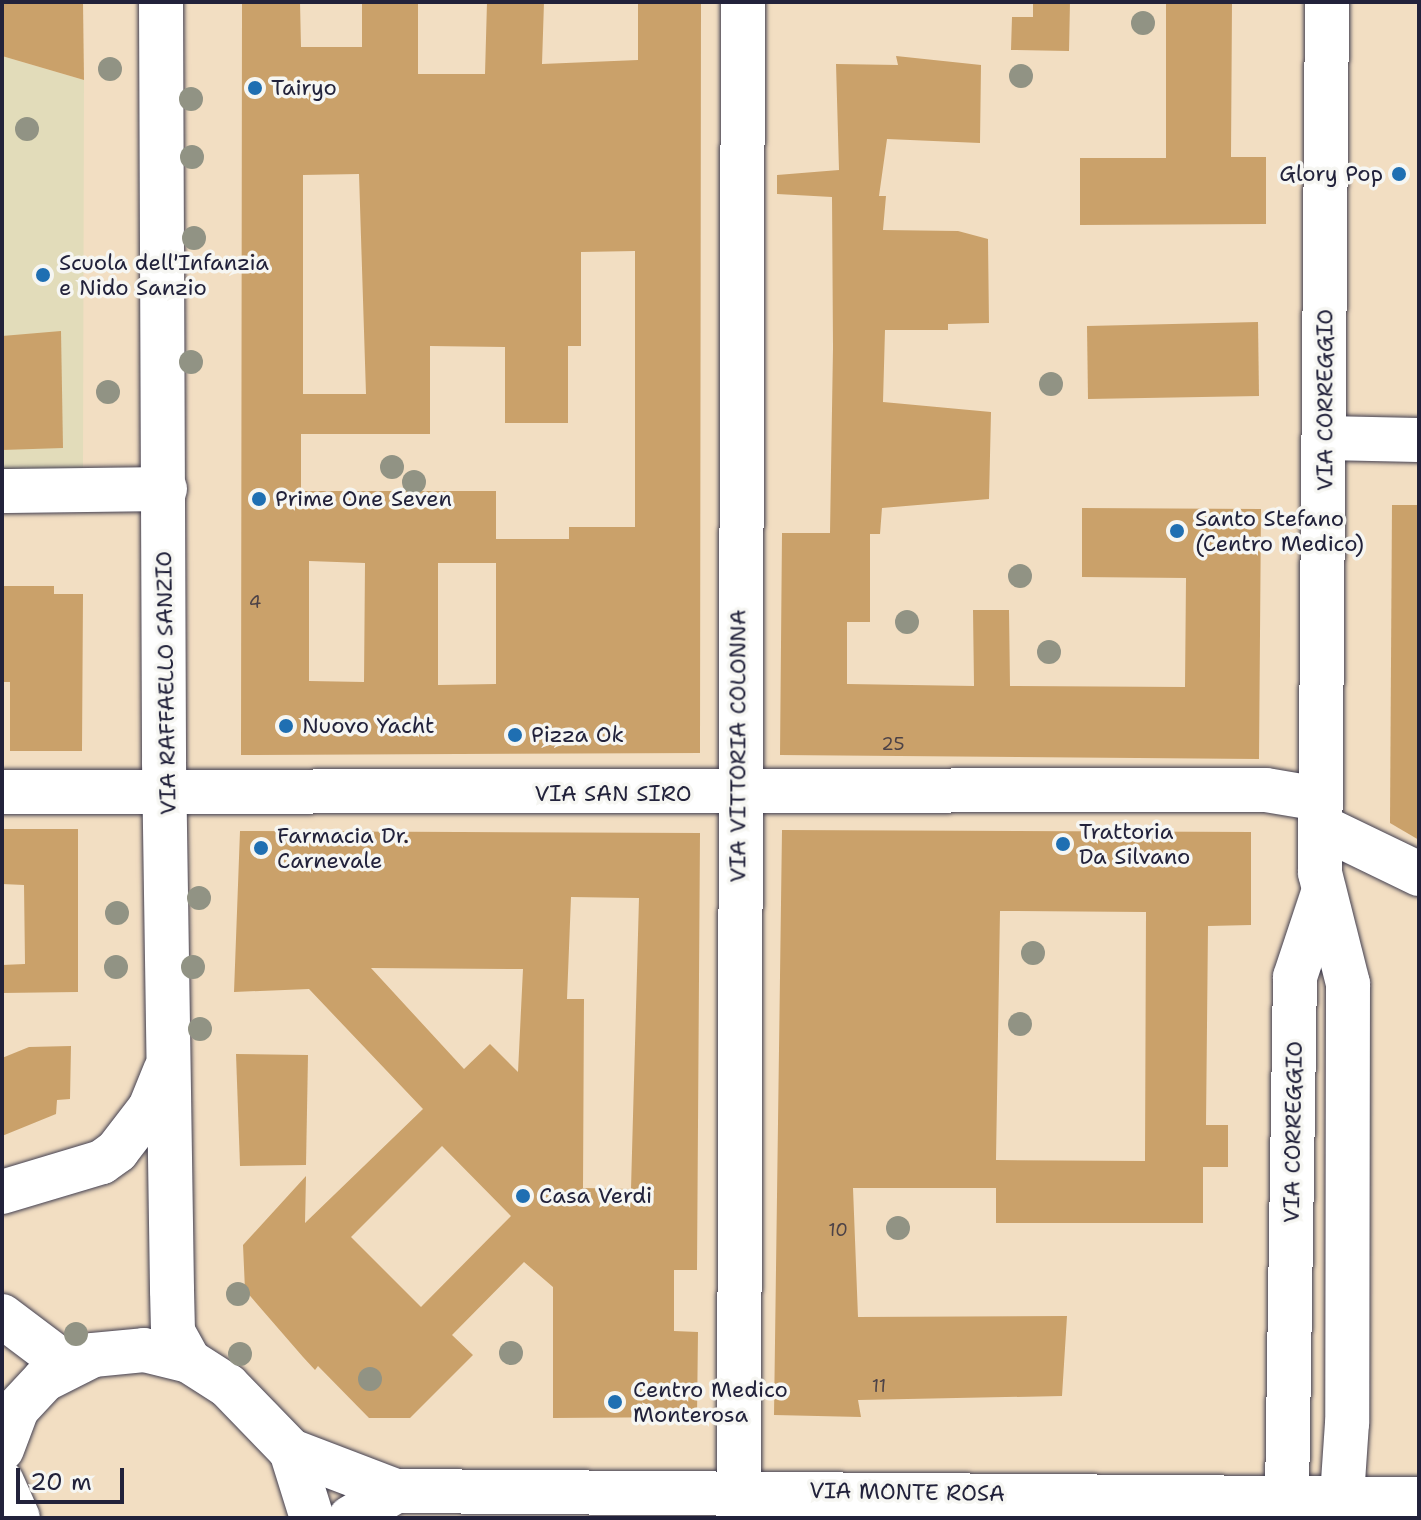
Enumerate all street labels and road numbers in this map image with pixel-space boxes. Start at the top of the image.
street label: VIA CORREGGIO [1312,309,1338,491]
street label: VIA RAFFAELLO SANZIO [150,551,182,815]
street label: VIA VITTORIA COLONNA [725,609,751,883]
street label: VIA SAN SIRO [535,781,691,807]
street label: VIA CORREGGIO [1278,1041,1308,1223]
street label: VIA MONTE ROSA [809,1477,1005,1507]

